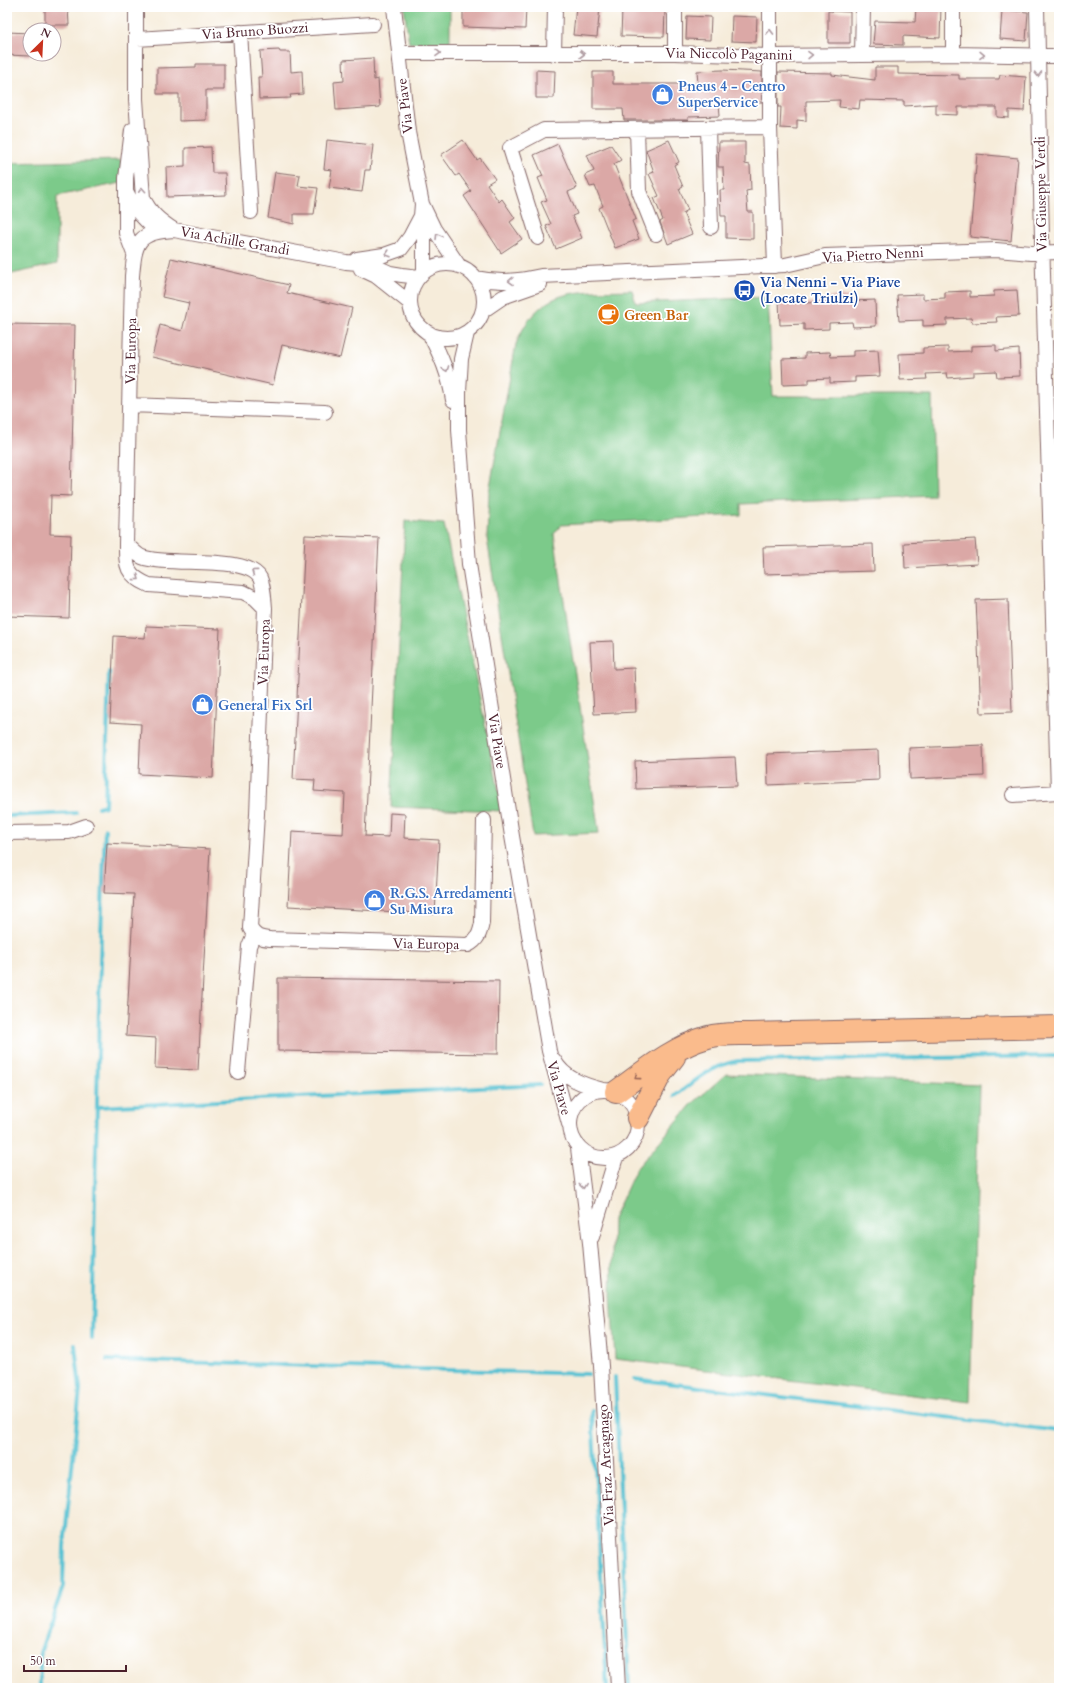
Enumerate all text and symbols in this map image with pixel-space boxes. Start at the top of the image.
street label: Via Bruno Buozzi [201,18,309,44]
north arrow [22,22,62,62]
text: N [38,25,54,42]
one-way arrow [766,29,774,35]
street label: Via Niccolò Paganini [665,43,793,65]
one-way arrow [435,49,441,57]
one-way arrow [579,50,585,58]
one-way arrow [807,51,813,60]
one-way arrow [979,51,985,59]
one-way arrow [1034,71,1042,77]
street label: Via Piave [392,77,418,135]
place label: Pneus 4 - Centro SuperService [678,77,785,112]
shop icon: Pneus 4 - Centro SuperService [649,81,675,107]
street label: Via Giuseppe Verdi [1030,136,1052,252]
one-way arrow [138,187,147,193]
street label: Via Achille Grandi [179,222,291,260]
one-way arrow [436,233,443,240]
street label: Via Pietro Nenni [822,243,924,267]
one-way arrow [384,249,391,258]
place label: Via Nenni - Via Piave (Locate Triulzi) [760,273,901,308]
one-way arrow [508,277,514,285]
bus stop icon: Via Nenni - Via Piave (Locate Triulzi) [732,277,758,303]
cafe icon: Green Bar [595,302,621,328]
place label: Green Bar [624,306,689,325]
street label: Via Europa [121,318,141,384]
one-way arrow [441,365,449,372]
one-way arrow [251,570,258,577]
one-way arrow [133,573,140,580]
street label: Via Europa [253,618,275,686]
shop icon: General Fix Srl [190,692,216,718]
place label: General Fix Srl [218,696,312,715]
street label: Via Piave [483,712,511,770]
place label: R.G.S. Arredamenti Su Misura [390,884,513,919]
shop icon: R.G.S. Arredamenti Su Misura [362,888,388,914]
street label: Via Europa [393,934,459,954]
street label: Via Piave [542,1059,576,1117]
one-way arrow [634,1072,641,1079]
one-way arrow [578,1183,587,1189]
street label: Via Fraz. Arcagnago [593,1403,619,1526]
scale bar [24,1647,126,1673]
text: 50 m [30,1653,57,1669]

